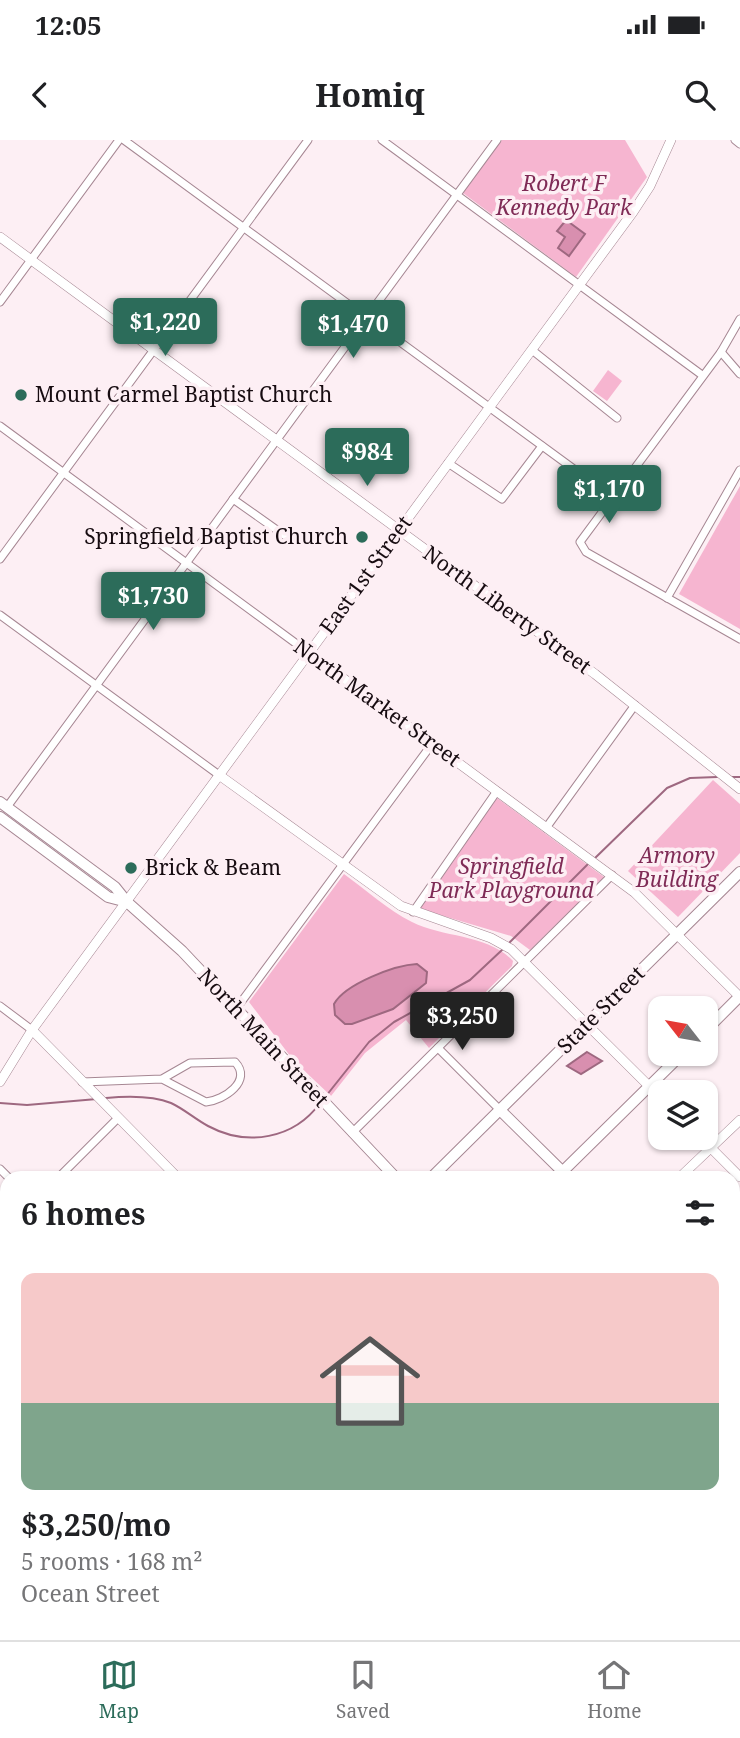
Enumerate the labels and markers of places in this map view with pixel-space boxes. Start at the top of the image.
pin: $1,220 [108,298,222,358]
pin: $1,470 [296,300,410,360]
place label: Mount Carmel Baptist Church [35,380,332,408]
marker: Mount Carmel Baptist Church [13,387,29,403]
pin: $984 [326,428,408,488]
pin: $1,170 [552,466,666,525]
place label: Springfield Baptist Church [84,522,348,550]
marker: Springfield Baptist Church [354,529,370,545]
pin: $1,730 [96,573,210,632]
place label: Brick & Beam [145,853,281,881]
marker: Brick & Beam [123,860,139,876]
pin: $3,250 [405,992,519,1052]

